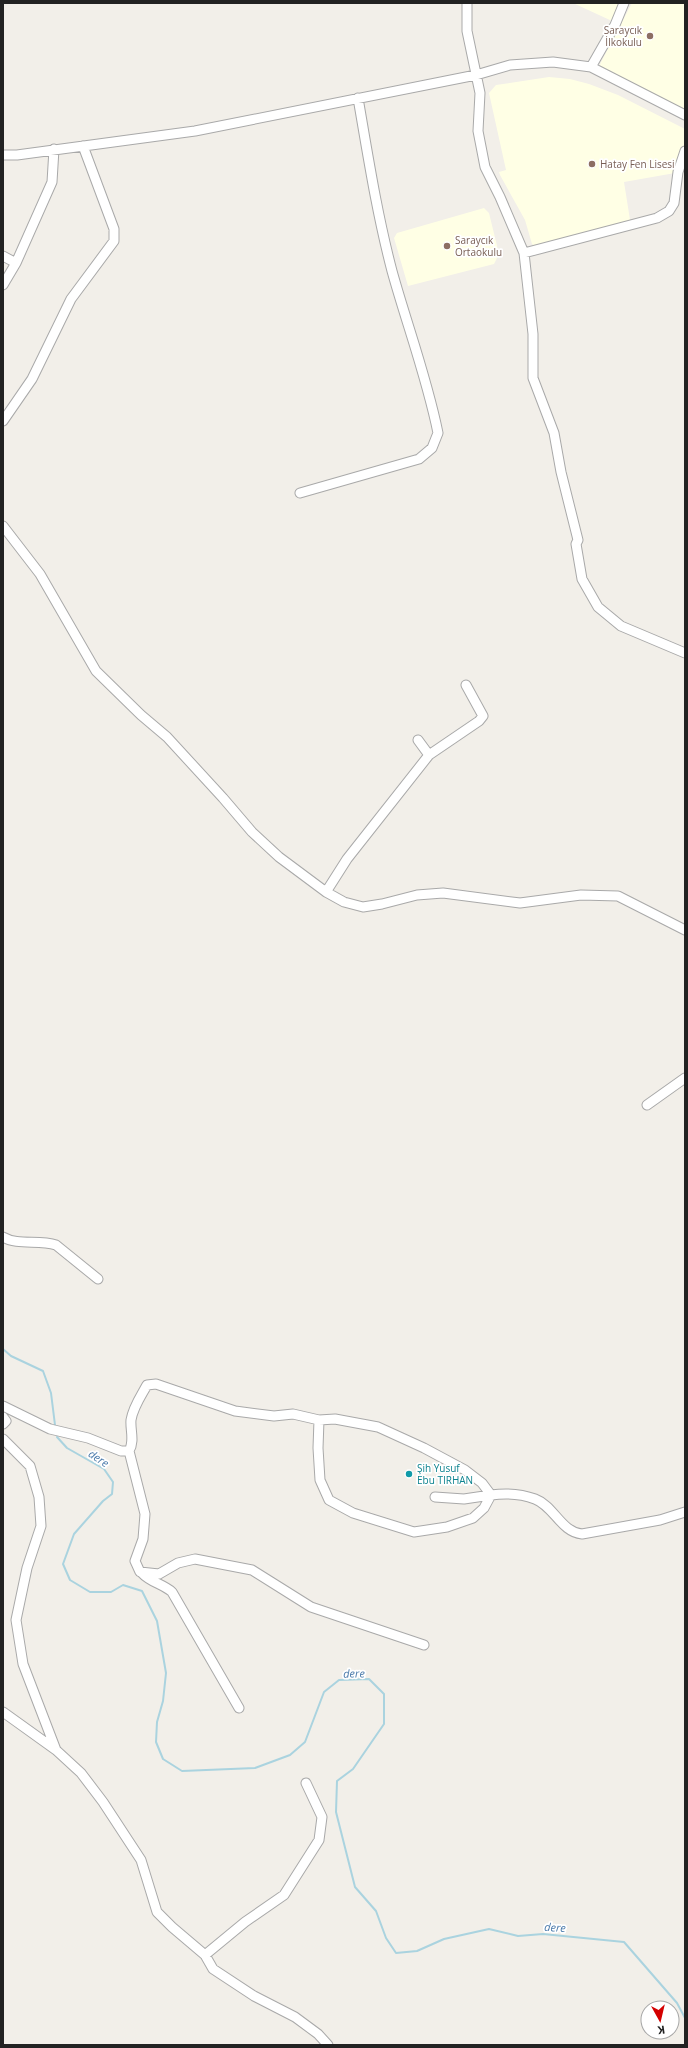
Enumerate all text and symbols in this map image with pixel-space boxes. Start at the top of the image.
place label: Saraycık İlkokulu [604,23,643,49]
marker: Saraycık İlkokulu [645,31,655,41]
place label: Hatay Fen Lisesi [600,157,675,171]
marker: Hatay Fen Lisesi [587,159,597,169]
place label: Saraycık Ortaokulu [455,233,502,259]
marker: Saraycık Ortaokulu [442,241,452,251]
water label: dere [86,1446,113,1471]
place label: Şih Yusuf Ebu TIRHAN [417,1461,473,1487]
marker: Şih Yusuf Ebu TIRHAN [404,1469,414,1479]
water label: dere [343,1665,365,1681]
water label: dere [544,1919,567,1935]
north arrow [640,2000,680,2040]
text: K [656,2022,666,2038]

